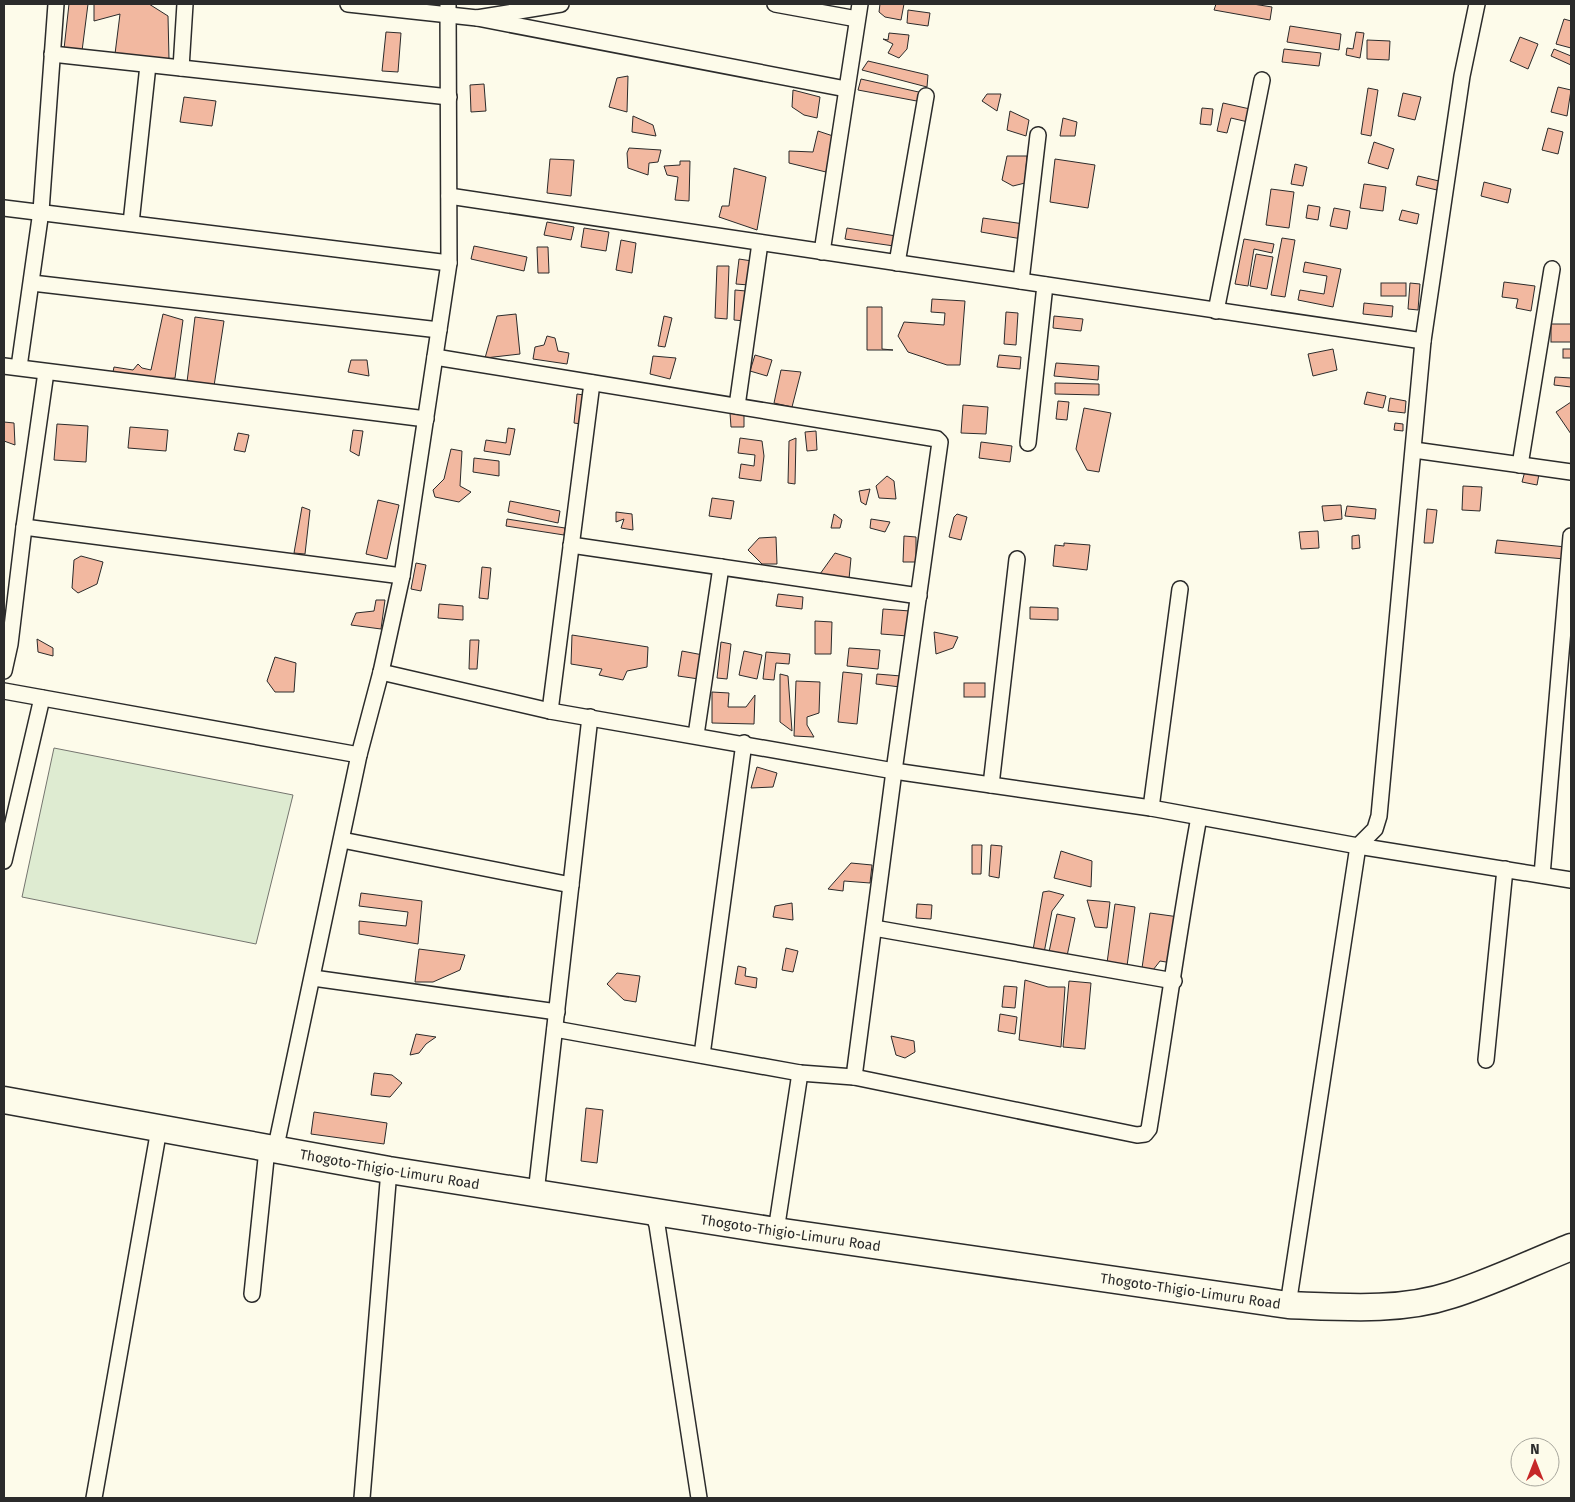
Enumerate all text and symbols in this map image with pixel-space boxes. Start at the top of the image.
street label: Thogoto-Thigio-Limuru Road [298,1146,481,1193]
street label: Thogoto-Thigio-Limuru Road [699,1211,882,1255]
street label: Thogoto-Thigio-Limuru Road [1099,1270,1282,1313]
north arrow [1510,1437,1560,1487]
text: N [1530,1441,1540,1458]

